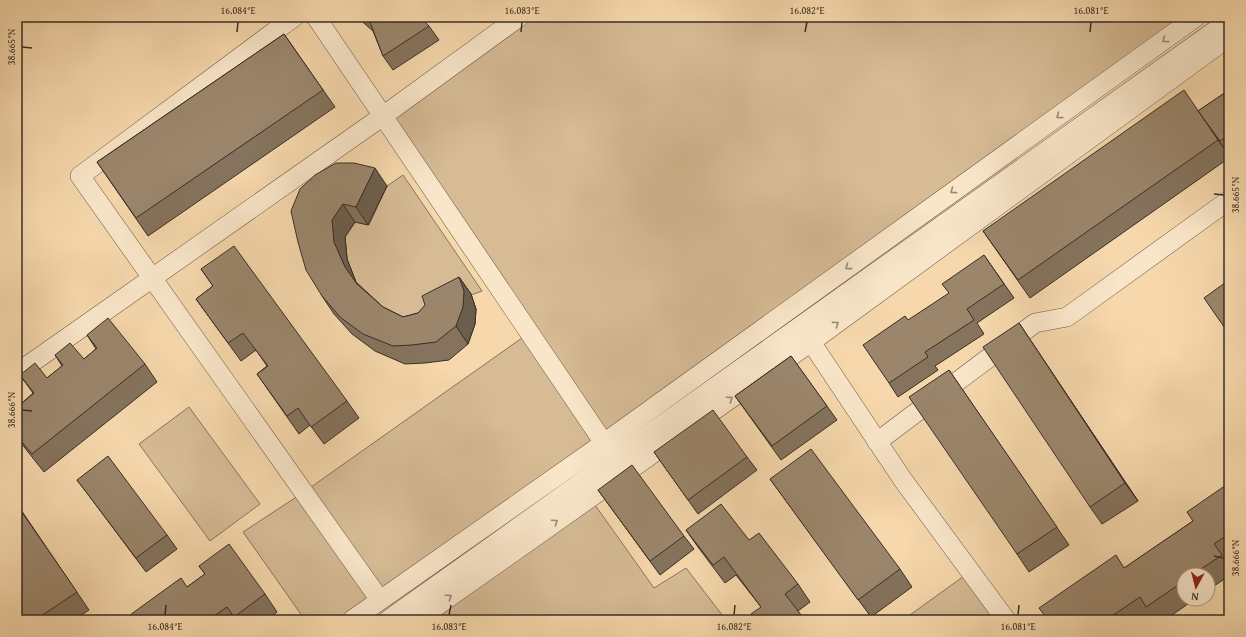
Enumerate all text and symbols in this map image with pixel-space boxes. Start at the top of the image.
text: 16.084°E [220,3,256,18]
text: 16.083°E [504,3,540,18]
text: 16.082°E [789,3,825,18]
text: 16.081°E [1073,3,1109,18]
text: 38.665°N [4,28,19,65]
one-way arrow [1162,35,1169,42]
one-way arrow [1056,111,1063,119]
text: 38.665°N [1228,176,1243,213]
one-way arrow [951,186,958,193]
one-way arrow [845,262,852,269]
one-way arrow [831,322,838,329]
text: 38.666°N [4,391,19,428]
one-way arrow [725,397,732,404]
one-way arrow [551,520,558,527]
text: 38.666°N [1228,539,1243,576]
north arrow [1176,567,1216,607]
text: N [1190,588,1199,605]
one-way arrow [444,595,451,602]
text: 16.084°E [147,619,183,634]
text: 16.083°E [431,619,467,634]
text: 16.082°E [716,619,752,634]
text: 16.081°E [1000,619,1036,634]

